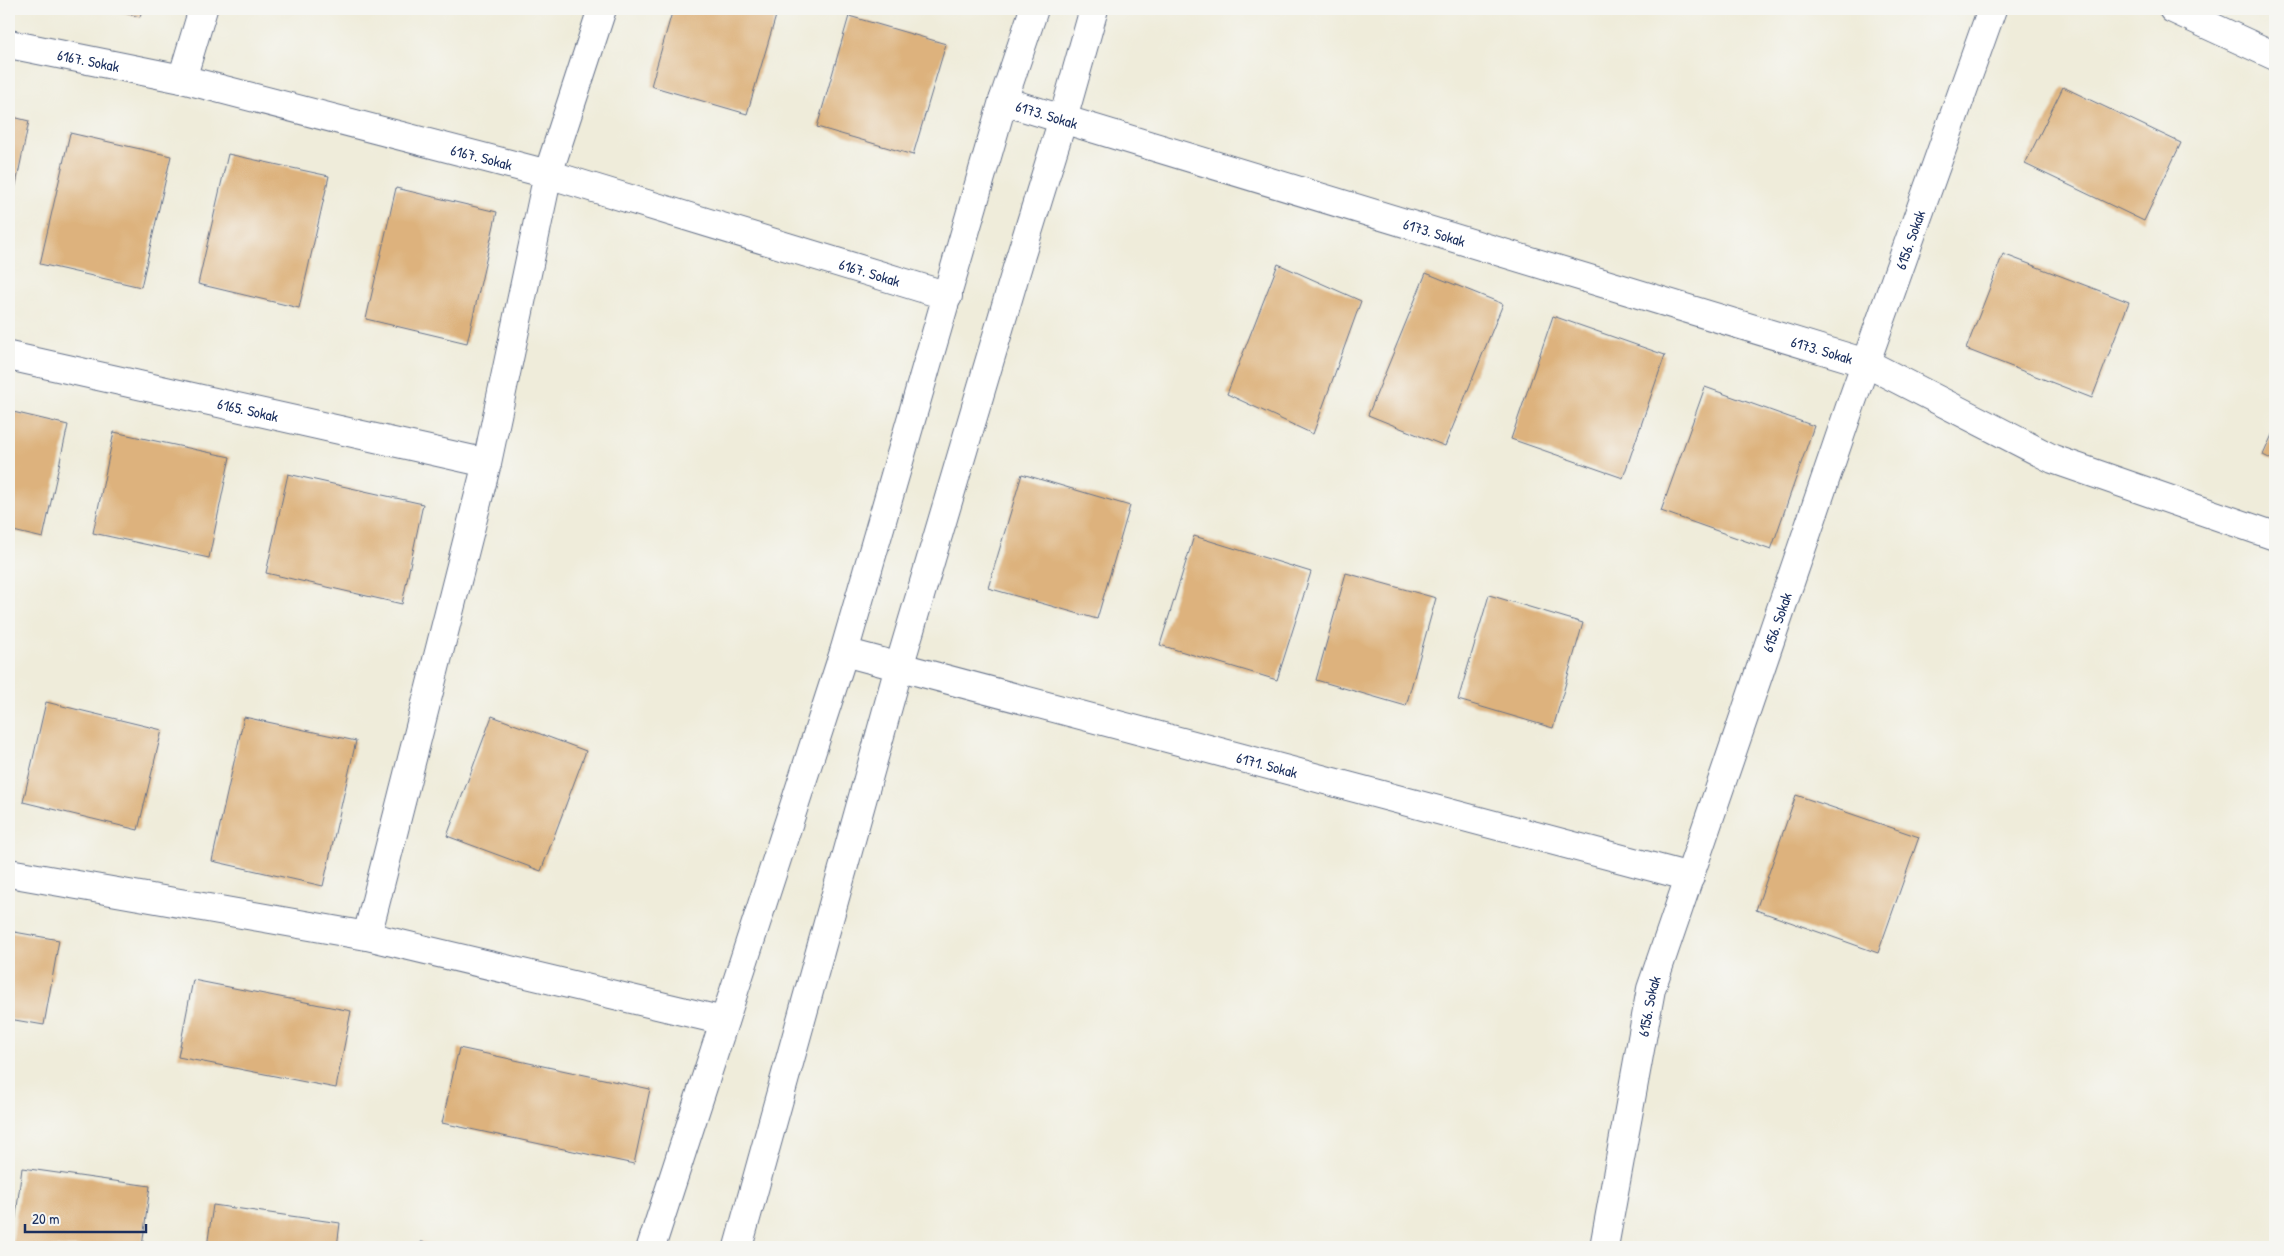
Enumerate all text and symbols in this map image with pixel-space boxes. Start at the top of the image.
street label: 6167. Sokak [56,44,121,77]
street label: 6173. Sokak [1014,95,1080,134]
street label: 6167. Sokak [449,139,515,175]
street label: 6156. Sokak [1889,207,1930,272]
street label: 6173. Sokak [1401,213,1468,251]
street label: 6167. Sokak [837,253,903,291]
street label: 6173. Sokak [1789,330,1856,369]
street label: 6165. Sokak [216,393,281,427]
street label: 6156. Sokak [1756,589,1796,655]
street label: 6171. Sokak [1234,746,1300,783]
street label: 6156. Sokak [1632,973,1665,1038]
scale bar [25,1201,146,1233]
text: 20 m [32,1208,59,1229]

